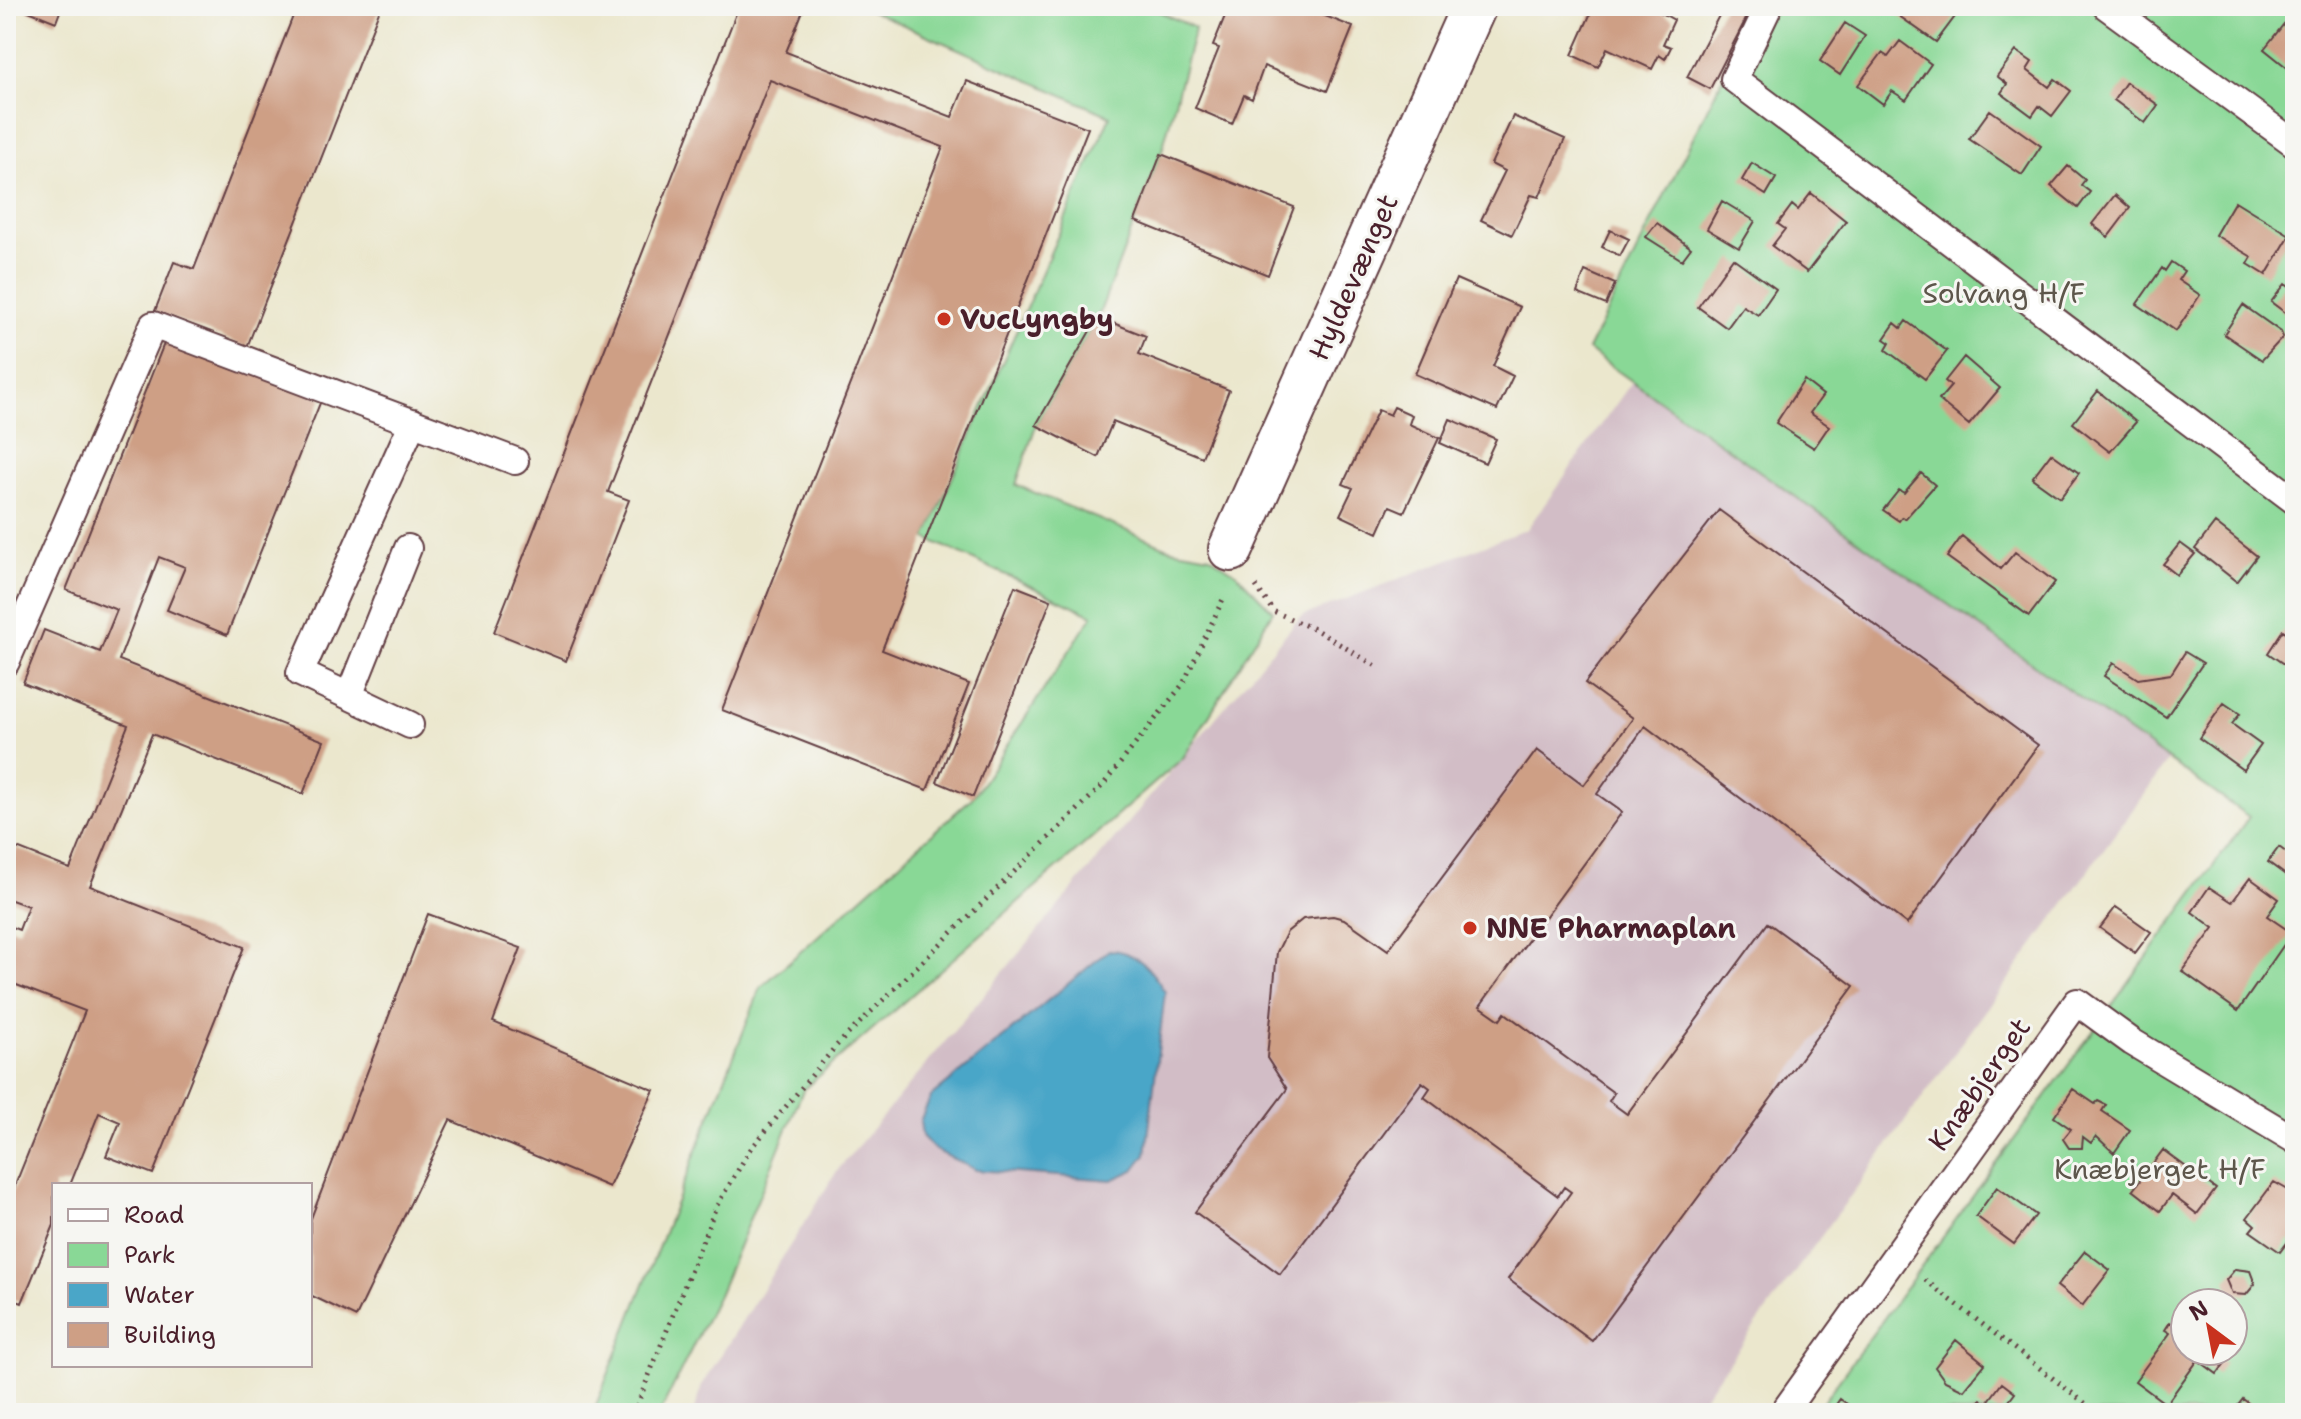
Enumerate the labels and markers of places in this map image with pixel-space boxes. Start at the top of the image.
place label: VucLyngby [960,300,1114,338]
marker: VucLyngby [935,310,953,328]
place label: NNE Pharmaplan [1486,909,1736,947]
marker: NNE Pharmaplan [1461,919,1479,937]

